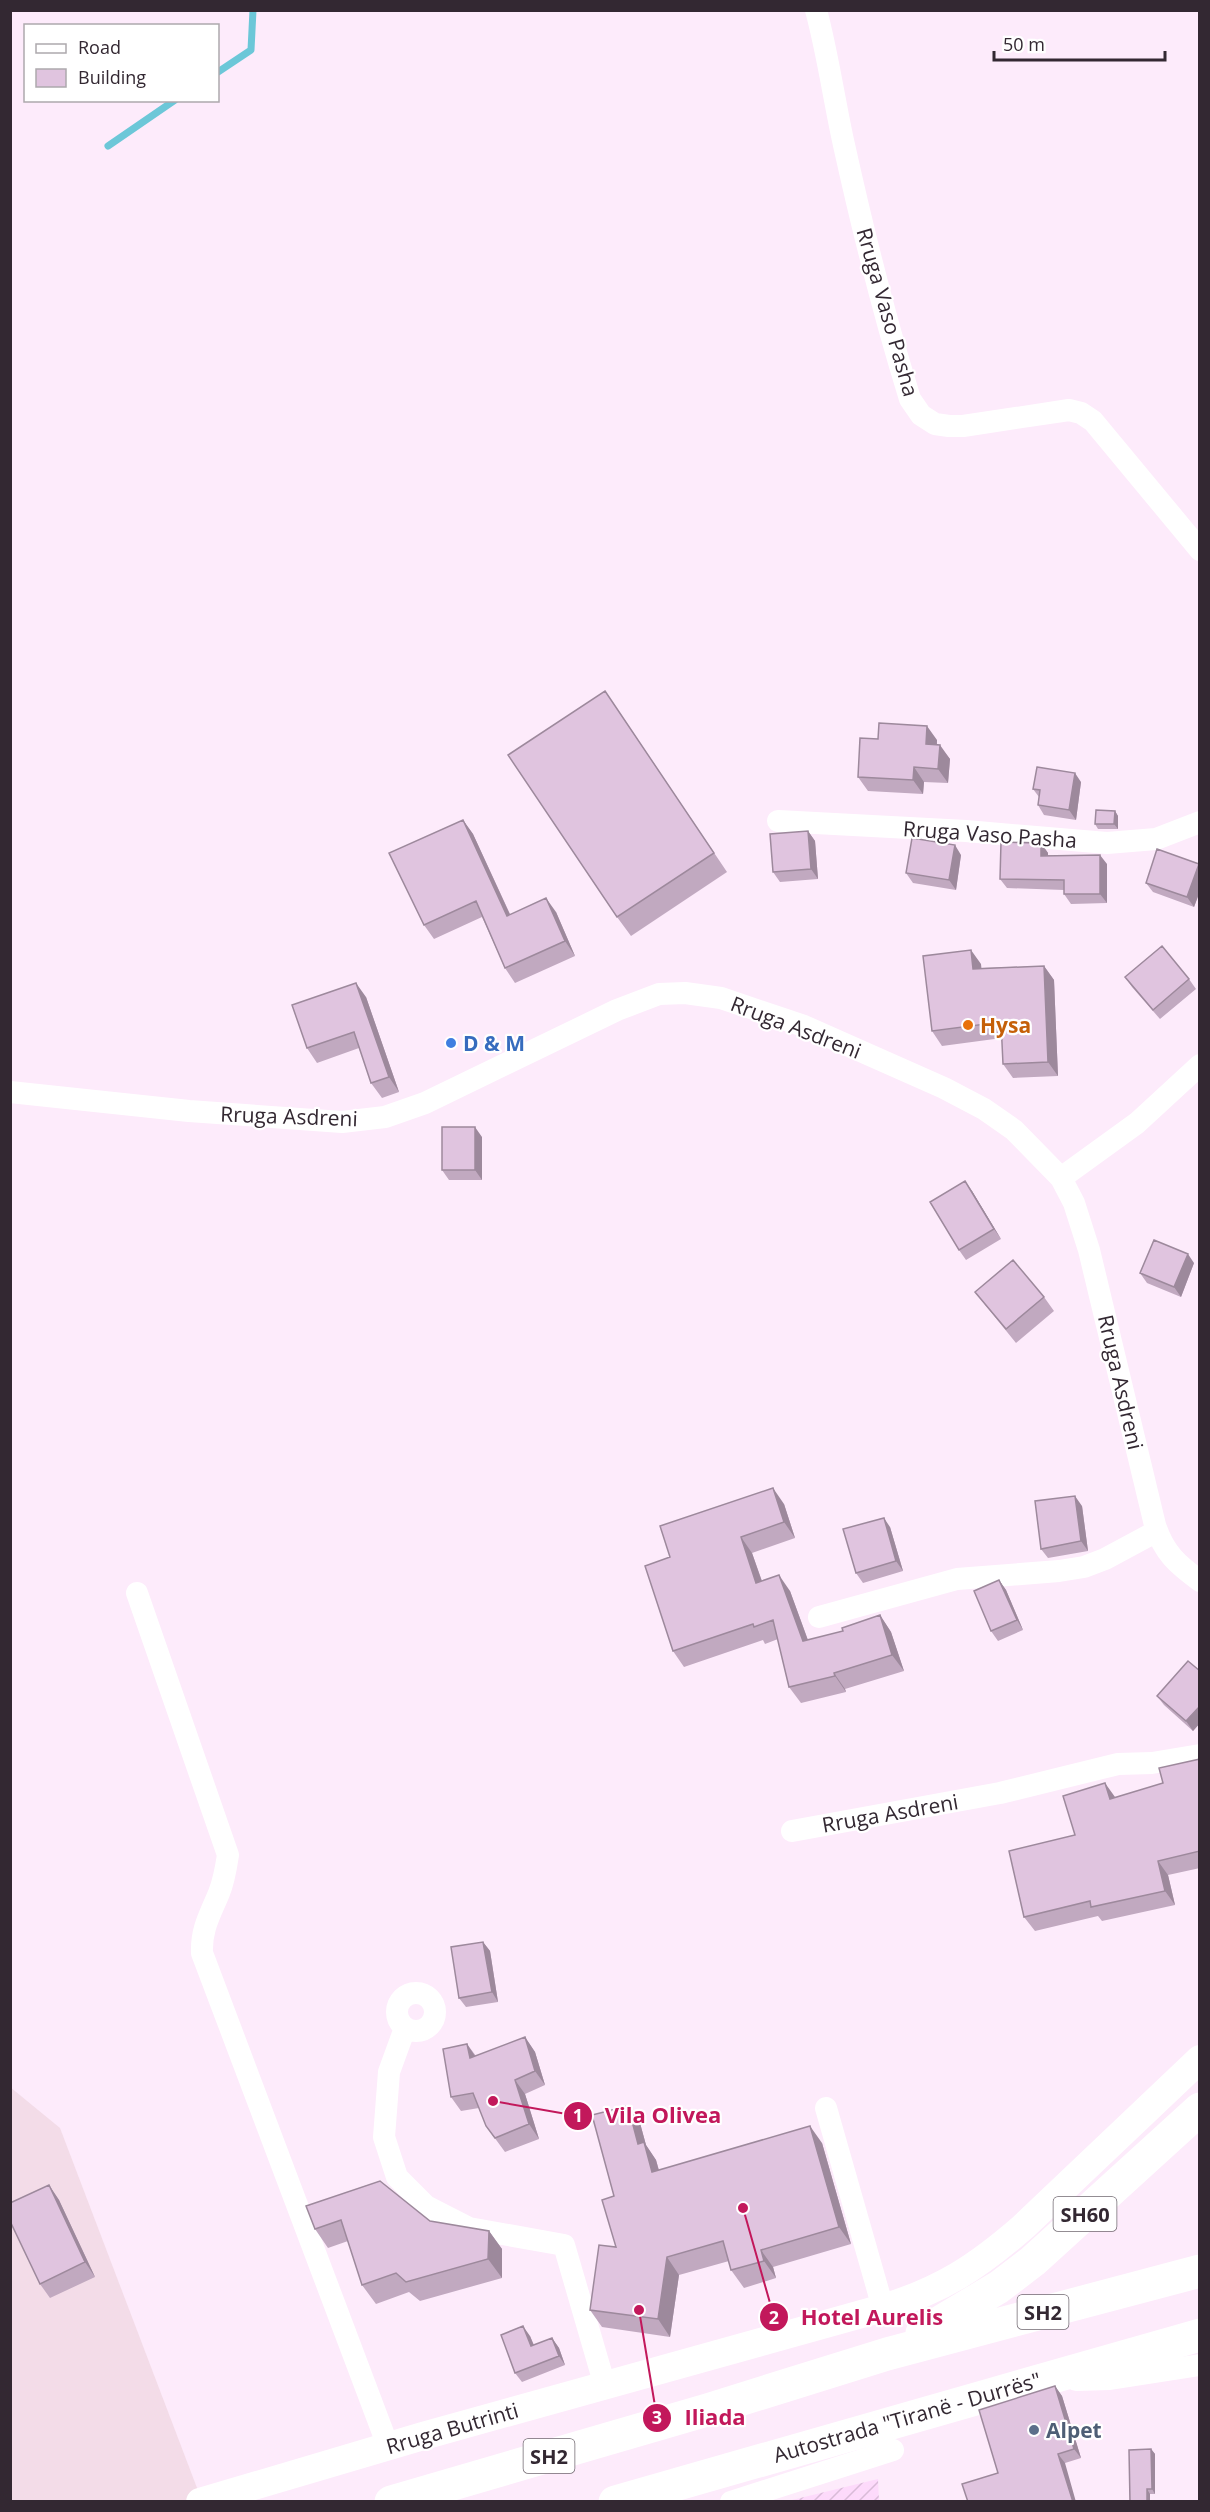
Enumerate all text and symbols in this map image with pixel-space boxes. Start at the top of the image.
legend [24,24,219,102]
scale bar [994,24,1165,62]
text: 50 m [1003,32,1045,56]
text: Road [78,35,121,59]
text: Building [78,65,146,89]
street label: Rruga Vaso Pasha [851,224,925,400]
street label: Rruga Vaso Pasha [902,814,1078,854]
street label: Rruga Asdreni [727,989,865,1065]
place label: Hysa [980,1011,1031,1039]
marker: Hysa [961,1018,975,1032]
place label: D & M [463,1029,525,1057]
marker: D & M [444,1036,458,1050]
street label: Rruga Asdreni [220,1100,358,1132]
street label: Rruga Asdreni [1092,1312,1150,1452]
street label: Rruga Asdreni [820,1787,960,1839]
callout: Vila Olivea [563,2096,734,2136]
text: Vila Olivea [605,2099,721,2129]
text: 1 [573,2103,583,2127]
road number: SH60 [1054,2197,1116,2231]
road number: SH2 [1018,2295,1068,2329]
callout: Hotel Aurelis [759,2297,955,2337]
text: Hotel Aurelis [801,2301,943,2331]
text: 2 [769,2305,779,2329]
street label: Autostrada "Tiranë - Durrës" [770,2365,1044,2469]
street label: Rruga Butrinti [383,2396,521,2460]
callout: Iliada [642,2398,757,2438]
text: Iliada [684,2401,746,2431]
text: 3 [652,2405,662,2429]
place label: Alpet [1046,2416,1102,2444]
marker: Alpet [1027,2423,1041,2437]
road number: SH2 [524,2439,574,2473]

